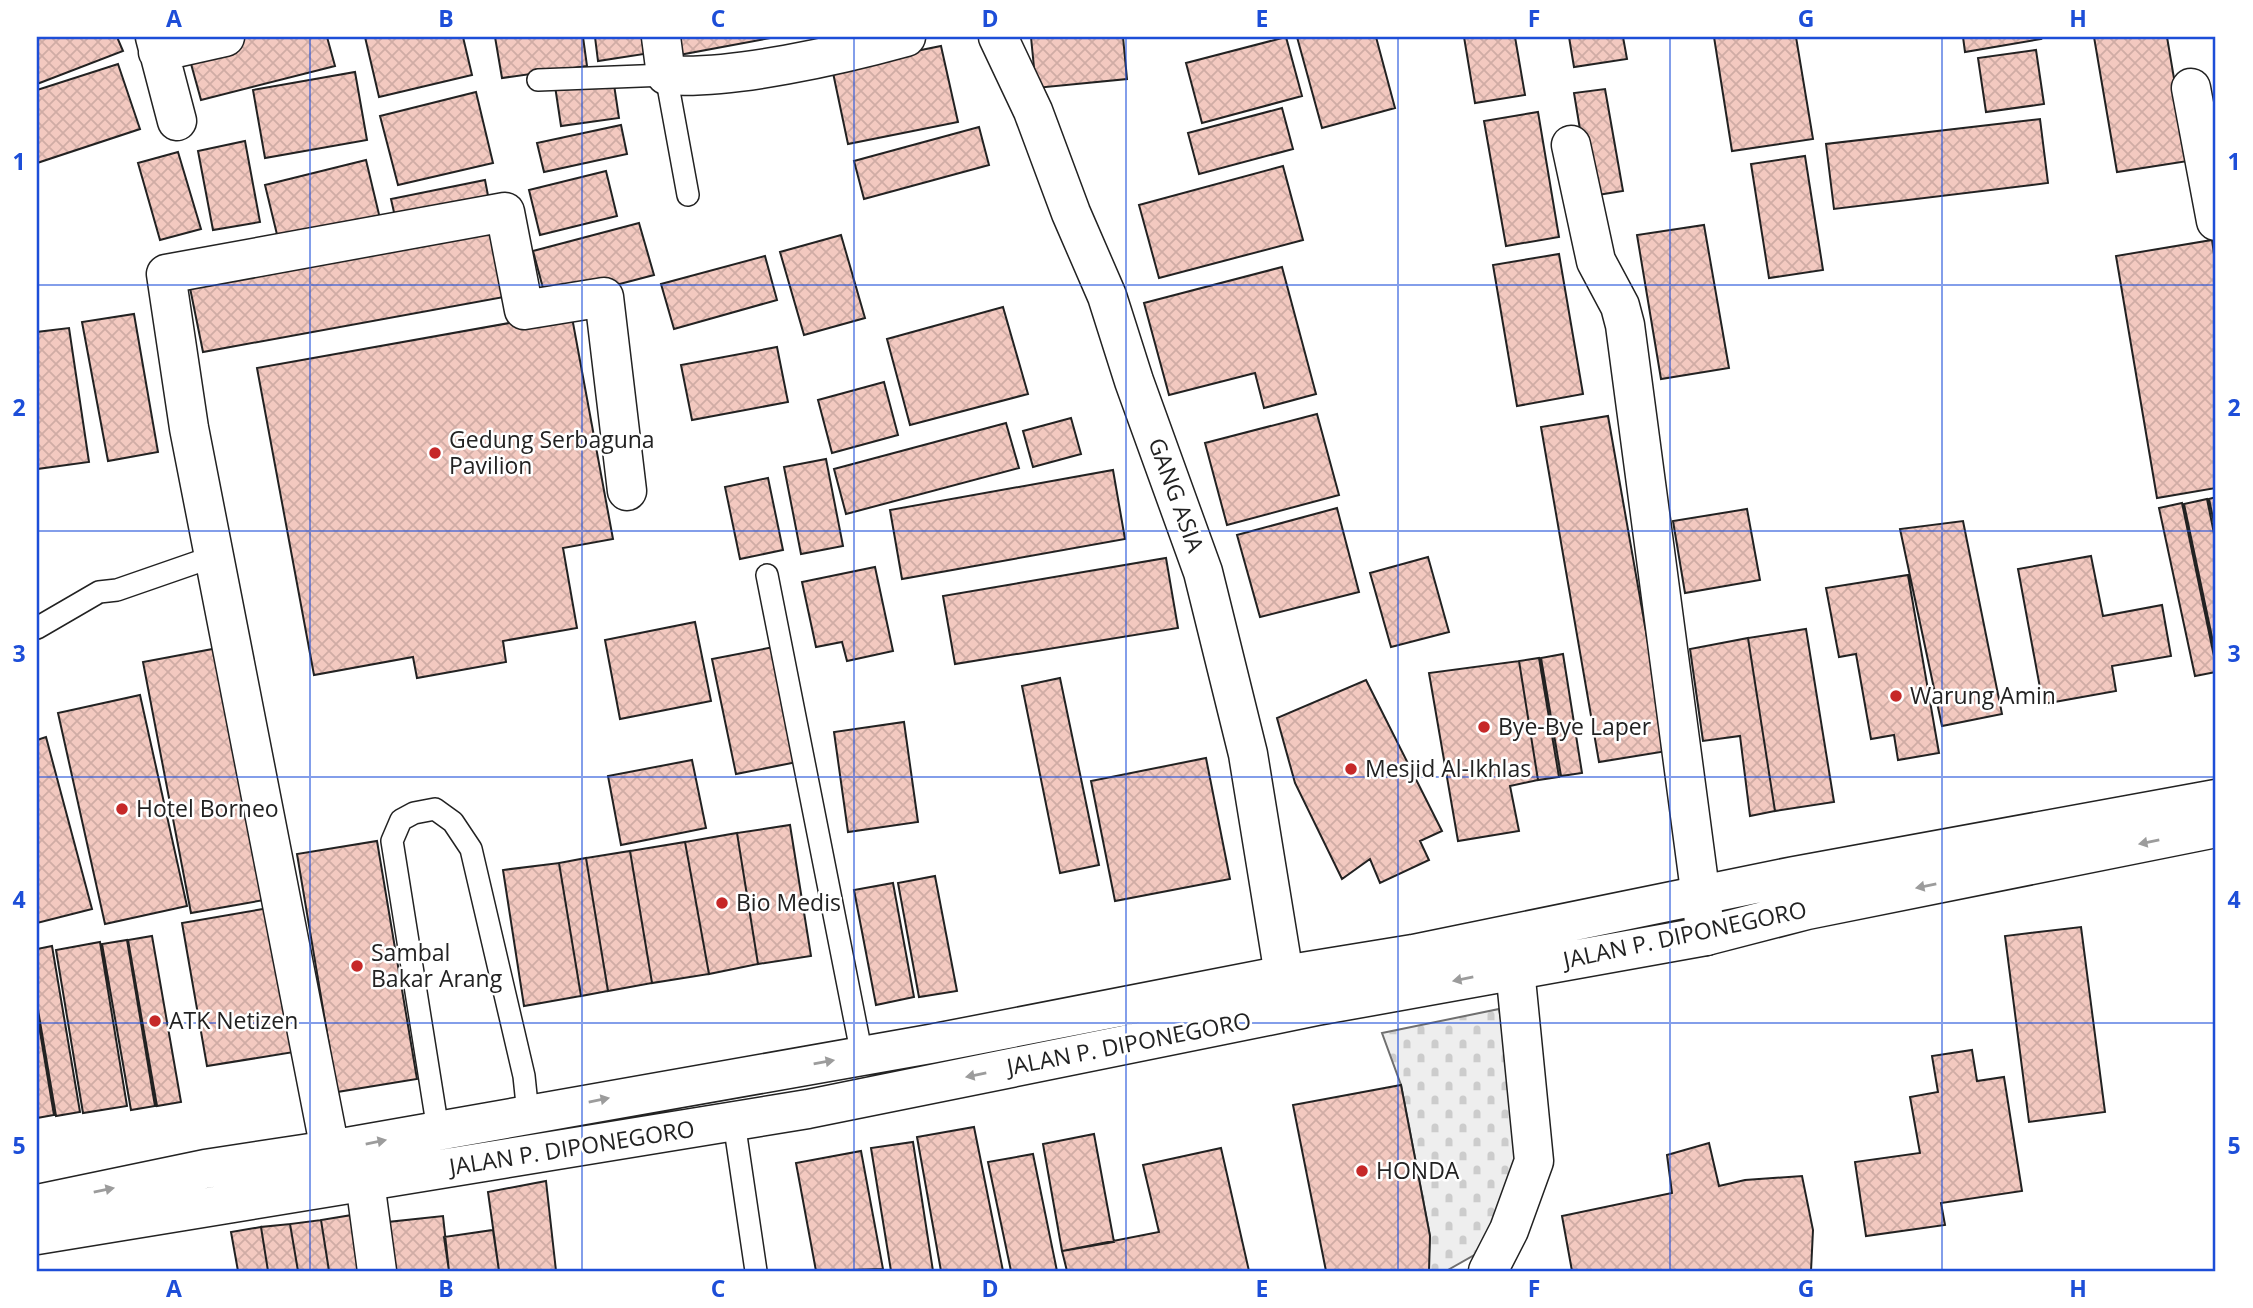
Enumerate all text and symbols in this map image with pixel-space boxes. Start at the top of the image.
text: A [166,2,182,34]
text: B [438,2,454,34]
text: C [711,2,725,34]
text: D [981,2,999,34]
text: E [1256,2,1268,34]
text: F [1528,2,1540,34]
text: G [1798,2,1814,34]
text: H [2069,2,2087,34]
text: 1 [12,145,26,177]
text: 1 [2227,145,2241,177]
text: 2 [12,391,26,423]
text: 2 [2227,391,2241,423]
place label: Gedung Serbaguna Pavilion [449,423,655,481]
street label: GANG ASIA [1141,433,1213,557]
marker: Gedung Serbaguna Pavilion [427,445,443,461]
text: 3 [12,637,26,669]
text: 3 [2227,637,2241,669]
place label: Warung Amin [1910,679,2056,711]
marker: Warung Amin [1888,688,1904,704]
place label: Bye-Bye Laper [1498,710,1652,742]
marker: Bye-Bye Laper [1476,719,1492,735]
place label: Mesjid Al-Ikhlas [1365,752,1531,784]
marker: Mesjid Al-Ikhlas [1343,761,1359,777]
place label: Hotel Borneo [136,792,279,824]
marker: Hotel Borneo [114,801,130,817]
one-way arrow [2138,836,2160,847]
one-way arrow [1915,881,1937,892]
text: 4 [12,883,26,915]
text: 4 [2227,883,2241,915]
place label: Bio Medis [736,886,841,918]
street label: JALAN P. DIPONEGORO [1558,893,1809,976]
marker: Bio Medis [714,895,730,911]
place label: Sambal Bakar Arang [371,936,503,994]
marker: Sambal Bakar Arang [349,958,365,974]
one-way arrow [1452,973,1474,984]
place label: ATK Netizen [169,1004,298,1036]
street label: JALAN P. DIPONEGORO [1002,1004,1254,1083]
marker: ATK Netizen [147,1013,163,1029]
one-way arrow [813,1056,835,1067]
one-way arrow [965,1070,987,1081]
one-way arrow [588,1095,610,1106]
street label: JALAN P. DIPONEGORO [445,1112,697,1183]
text: 5 [12,1129,26,1161]
text: 5 [2227,1129,2241,1161]
one-way arrow [365,1136,387,1147]
place label: HONDA [1376,1154,1460,1186]
marker: HONDA [1354,1163,1370,1179]
one-way arrow [93,1185,115,1196]
text: A [166,1272,182,1304]
text: B [438,1272,454,1304]
text: C [711,1272,725,1304]
text: D [981,1272,999,1304]
text: E [1256,1272,1268,1304]
text: F [1528,1272,1540,1304]
text: G [1798,1272,1814,1304]
text: H [2069,1272,2087,1304]

